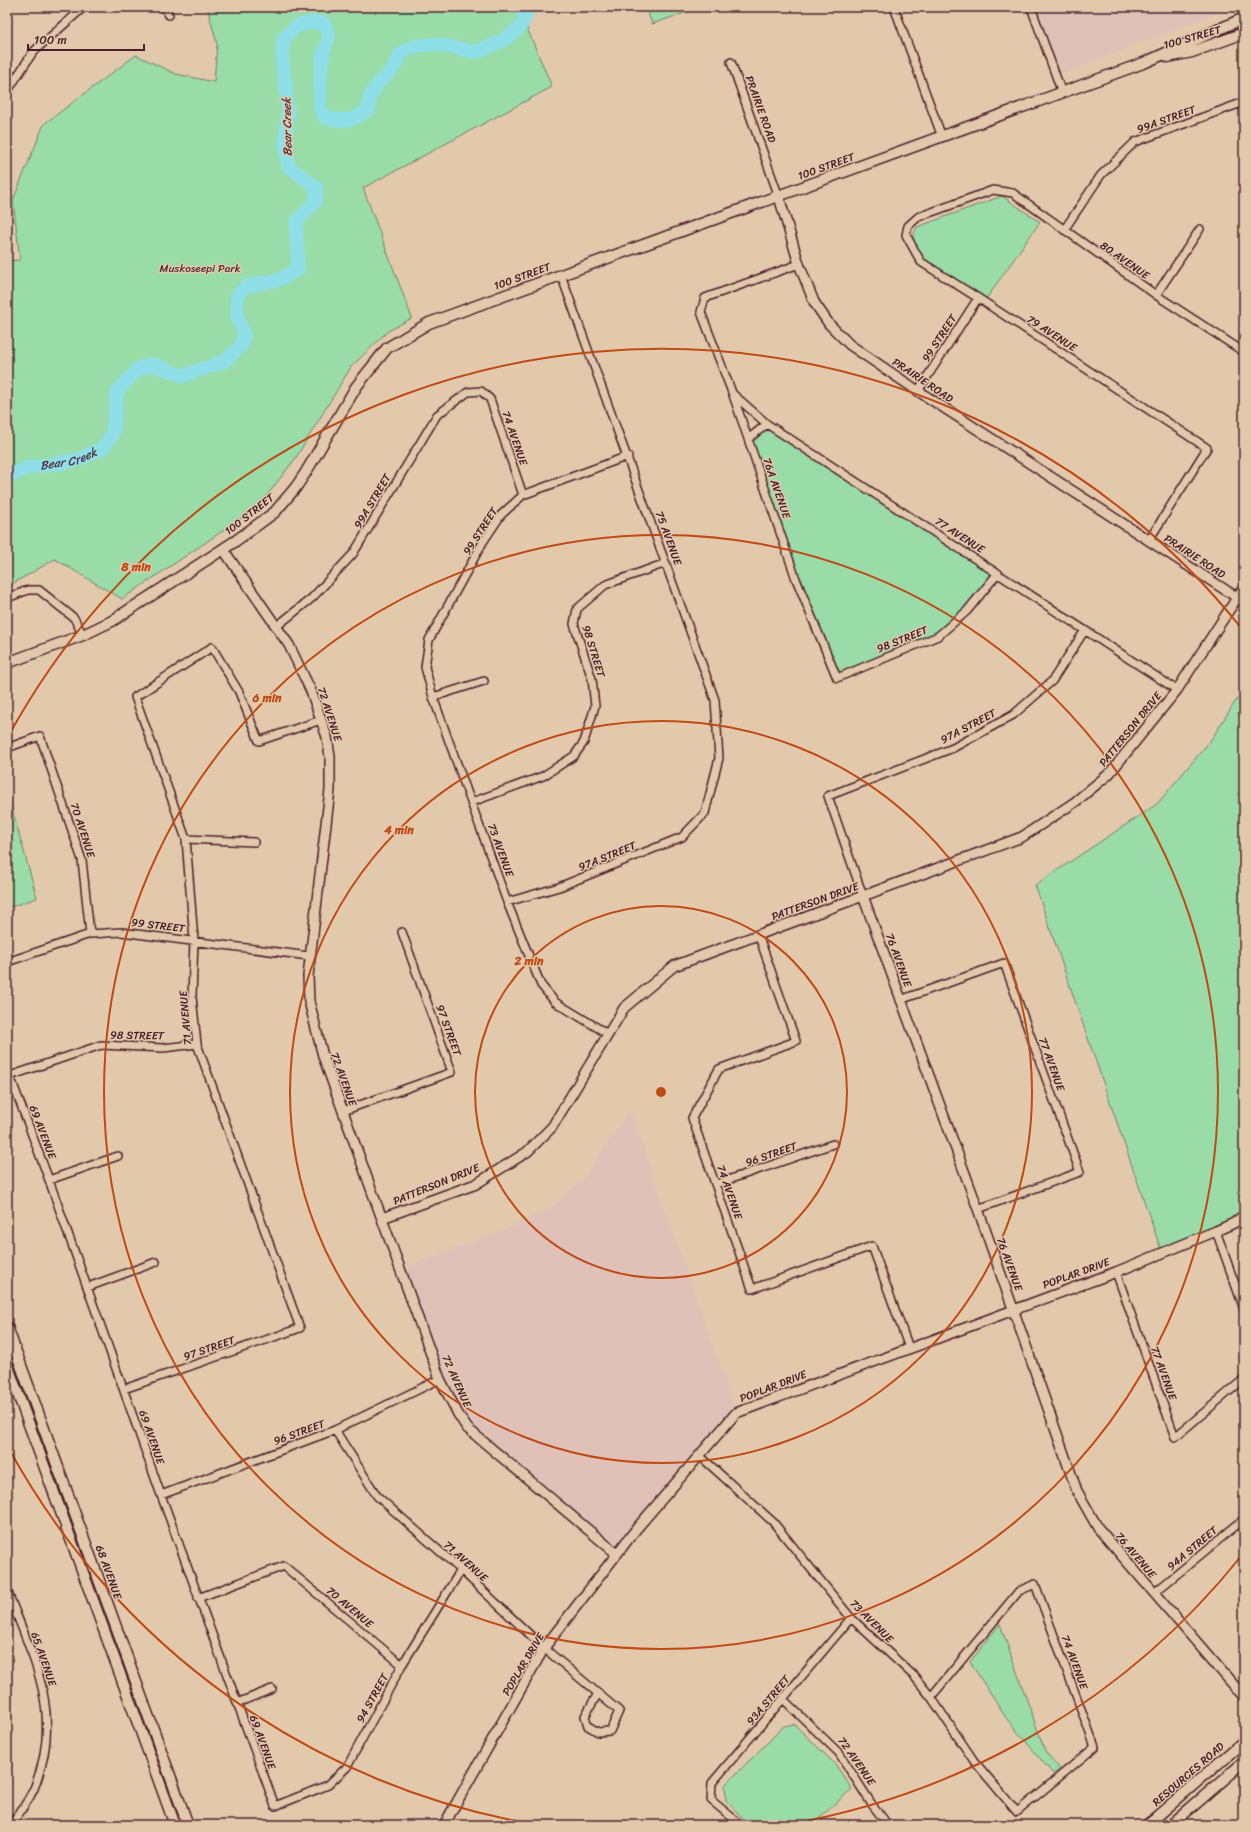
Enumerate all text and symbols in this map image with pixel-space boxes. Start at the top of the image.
street label: 100 STREET [1161,20,1224,55]
scale bar [28,26,144,52]
text: 100 m [34,29,67,51]
street label: PRAIRIE ROAD [740,73,782,146]
water label: Bear Creek [275,97,299,156]
street label: 99A STREET [1134,100,1199,139]
street label: 100 STREET [795,147,858,186]
street label: 80 AVENUE [1096,236,1154,285]
street label: 100 STREET [491,257,554,296]
park label: Muskoseepi Park [159,259,241,278]
street label: 99 STREET [917,310,963,366]
street label: 79 AVENUE [1023,310,1081,357]
street label: PRAIRIE ROAD [888,353,958,408]
street label: 74 AVENUE [496,408,533,469]
water label: Bear Creek [38,441,101,477]
street label: 76A AVENUE [757,455,796,522]
street label: 99A STREET [349,469,397,532]
street label: 100 STREET [220,488,279,540]
street label: 99 STREET [458,503,504,559]
street label: 75 AVENUE [650,508,687,569]
street label: 77 AVENUE [931,512,989,559]
street label: PRAIRIE ROAD [1160,529,1230,584]
text: 8 min [120,556,151,578]
street label: 98 STREET [874,620,932,658]
street label: 98 STREET [577,623,611,681]
street label: 72 AVENUE [312,685,348,745]
text: 6 min [252,687,282,709]
street label: PATTERSON DRIVE [1094,687,1167,771]
street label: 97A STREET [937,703,1000,749]
street label: 70 AVENUE [65,800,101,861]
text: 4 min [383,819,414,841]
street label: 73 AVENUE [482,821,519,880]
street label: 97A STREET [575,836,640,877]
street label: PATTERSON DRIVE [769,877,862,926]
street label: 99 STREET [130,913,187,938]
street label: 76 AVENUE [880,931,917,991]
text: 2 min [513,950,544,972]
street label: 71 AVENUE [174,989,197,1046]
street label: 97 STREET [430,1002,467,1059]
street label: 98 STREET [110,1026,165,1045]
street label: 77 AVENUE [1033,1035,1070,1095]
street label: 72 AVENUE [325,1050,362,1110]
centre of rings [654,1085,668,1099]
street label: 69 AVENUE [24,1102,62,1163]
street label: 96 STREET [743,1136,800,1172]
street label: PATTERSON DRIVE [390,1158,483,1210]
street label: 74 AVENUE [711,1162,748,1223]
street label: 76 AVENUE [991,1235,1028,1295]
street label: POPLAR DRIVE [1040,1252,1113,1294]
street label: 97 STREET [181,1330,238,1366]
street label: 77 AVENUE [1145,1344,1182,1404]
street label: 72 AVENUE [436,1352,477,1412]
street label: POPLAR DRIVE [737,1365,810,1408]
street label: 69 AVENUE [133,1407,170,1468]
street label: 96 STREET [271,1414,328,1451]
street label: 94A STREET [1163,1521,1223,1575]
street label: 76 AVENUE [1110,1528,1161,1584]
street label: 71 AVENUE [439,1536,493,1587]
street label: 68 AVENUE [90,1542,127,1603]
street label: 70 AVENUE [322,1582,378,1633]
street label: 73 AVENUE [845,1595,899,1648]
street label: POPLAR DRIVE [497,1628,550,1699]
street label: 65 AVENUE [25,1629,62,1690]
street label: 74 AVENUE [1056,1632,1093,1693]
street label: 94 STREET [351,1669,394,1727]
street label: 93A STREET [742,1670,796,1730]
street label: 69 AVENUE [244,1712,281,1773]
street label: 72 AVENUE [833,1733,881,1790]
street label: RESOURCES ROAD [1148,1737,1229,1811]

